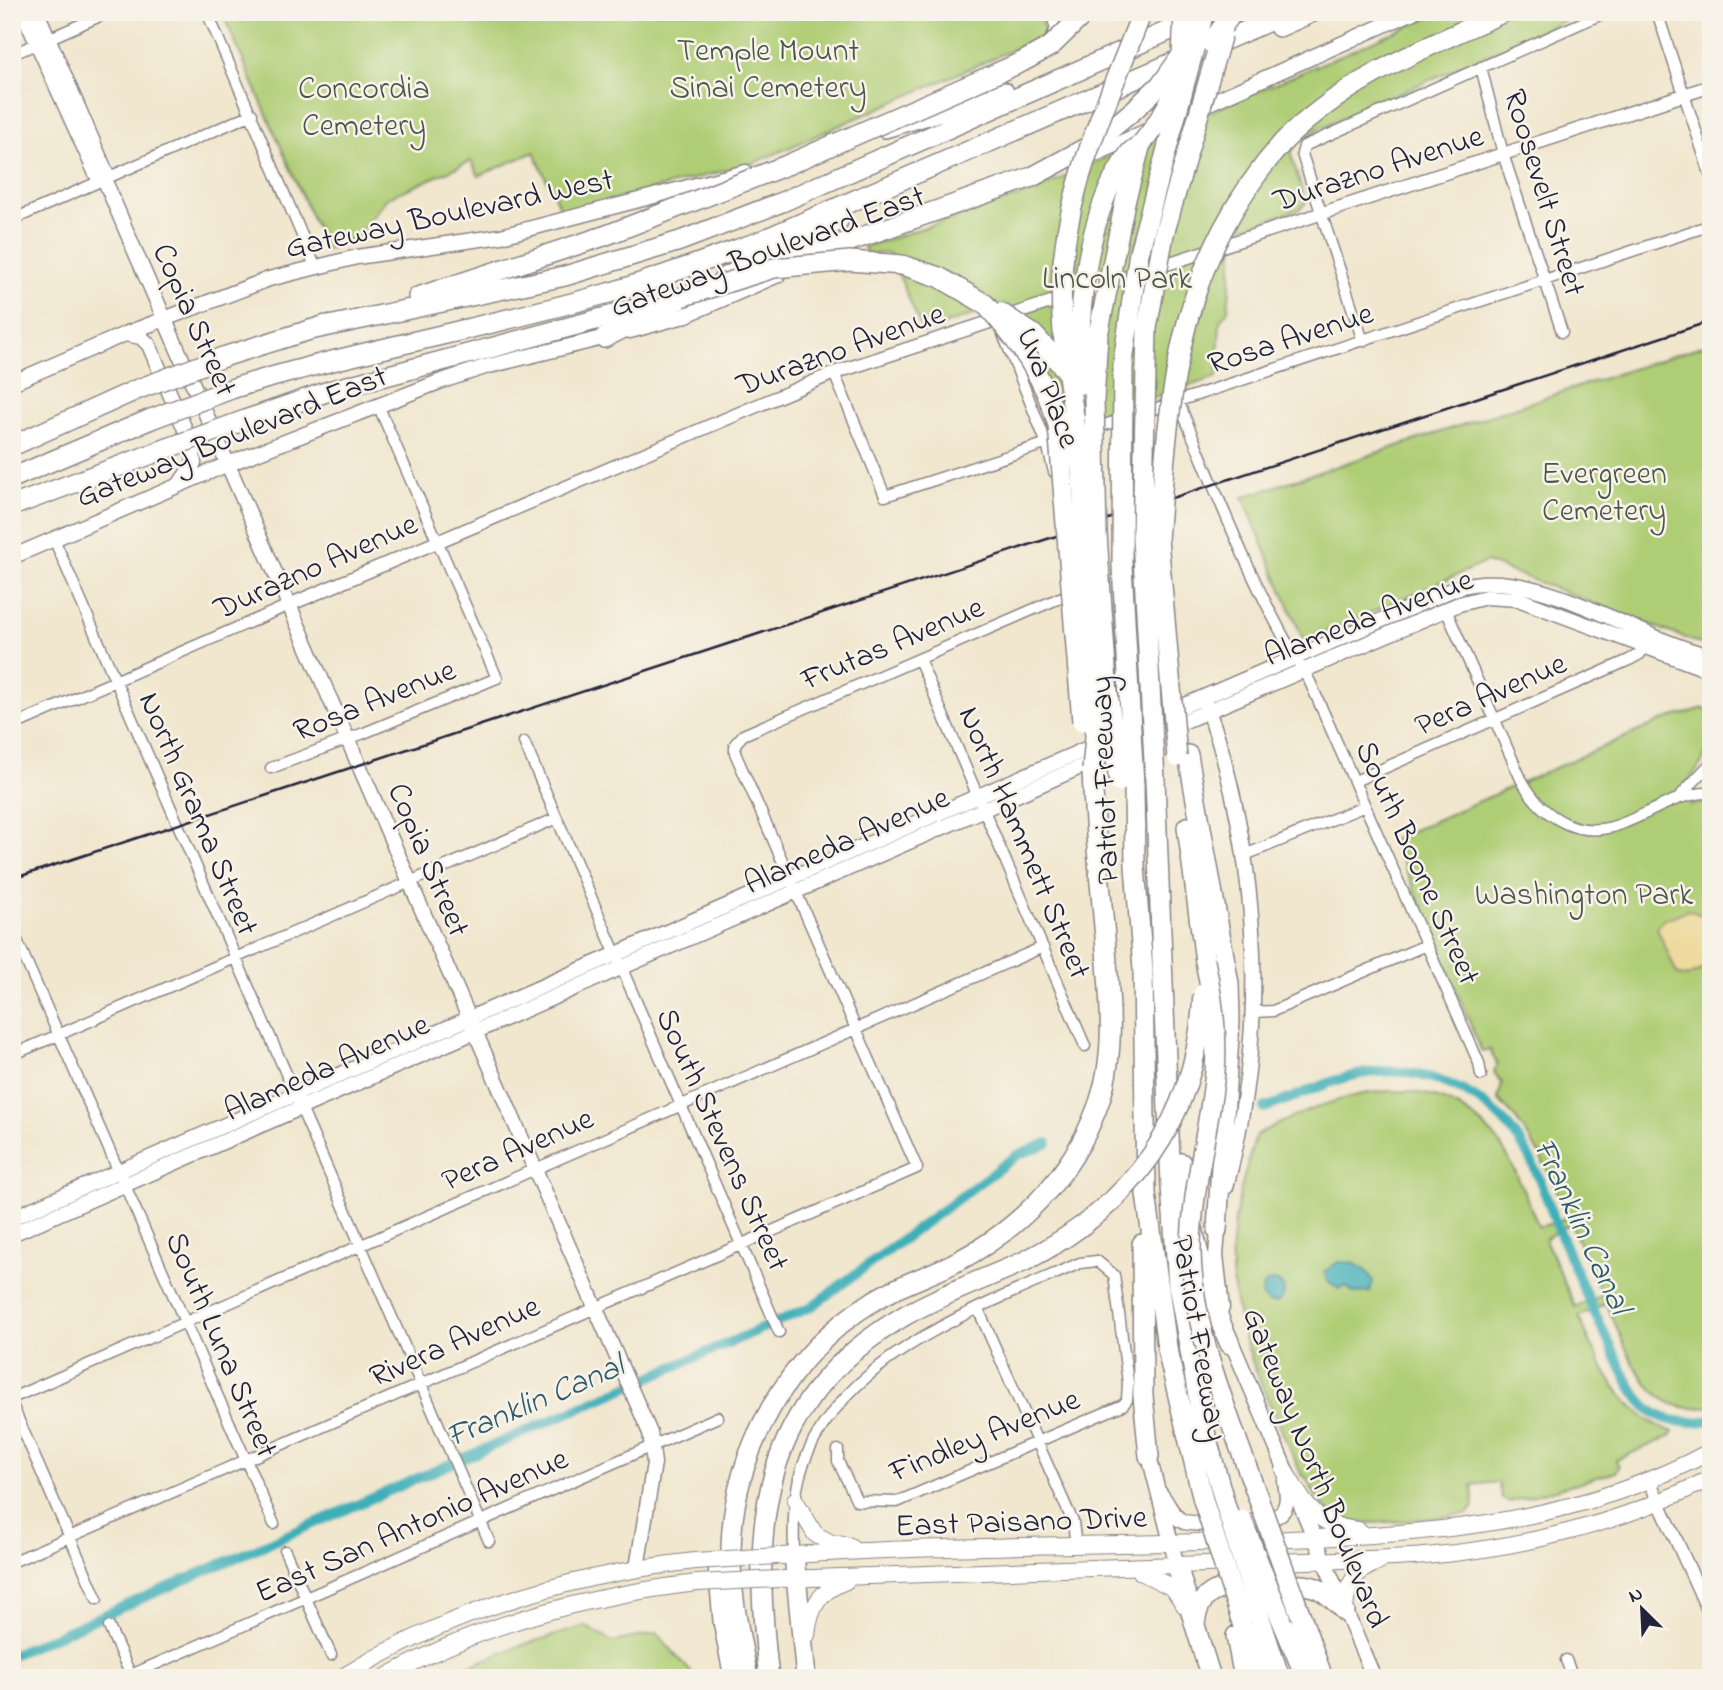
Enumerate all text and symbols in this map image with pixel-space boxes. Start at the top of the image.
park label: Temple Mount Sinai Cemetery [670,29,867,113]
park label: Concordia Cemetery [298,67,430,151]
street label: Roosevelt Street [1489,84,1596,302]
street label: Durazno Avenue [1267,114,1491,227]
street label: Gateway Boulevard West [281,158,618,273]
street label: Gateway Boulevard East [604,174,932,332]
street label: Copia Street [138,236,248,405]
park label: Lincoln Park [1042,257,1193,304]
street label: Rosa Avenue [1202,291,1381,389]
street label: Durazno Avenue [730,292,952,411]
street label: Uva Place [1002,321,1091,456]
street label: Gateway Boulevard East [70,354,395,522]
park label: Evergreen Cemetery [1541,452,1667,536]
street label: Durazno Avenue [206,502,426,634]
street label: Alameda Avenue [1258,558,1481,681]
street label: Frutas Avenue [794,585,993,705]
street label: Pera Avenue [1408,642,1576,751]
street label: Rosa Avenue [287,648,464,756]
street label: Patriot Freeway [1079,675,1134,885]
street label: North Grama Street [124,685,269,943]
street label: North Hammett Street [944,700,1102,987]
street label: South Boone Street [1341,734,1491,993]
street label: Copia Street [373,776,480,945]
street label: Alameda Avenue [737,776,958,909]
park label: Washington Park [1475,873,1694,920]
street label: South Stevens Street [642,1001,800,1280]
street label: Alameda Avenue [217,1003,438,1136]
street label: Pera Avenue [435,1097,603,1206]
water label: Franklin Canal [1519,1131,1644,1326]
street label: South Luna Street [151,1225,289,1466]
street label: Patriot Freeway [1156,1232,1239,1445]
street label: Rivera Avenue [363,1284,549,1402]
street label: Gateway North Boulevard [1228,1301,1400,1636]
water label: Franklin Canal [439,1342,635,1462]
street label: Findley Avenue [882,1377,1088,1497]
street label: East San Antonio Avenue [248,1437,577,1617]
street label: East Paisano Drive [894,1496,1149,1551]
north arrow [1608,1574,1678,1644]
text: N [1625,1581,1648,1611]

